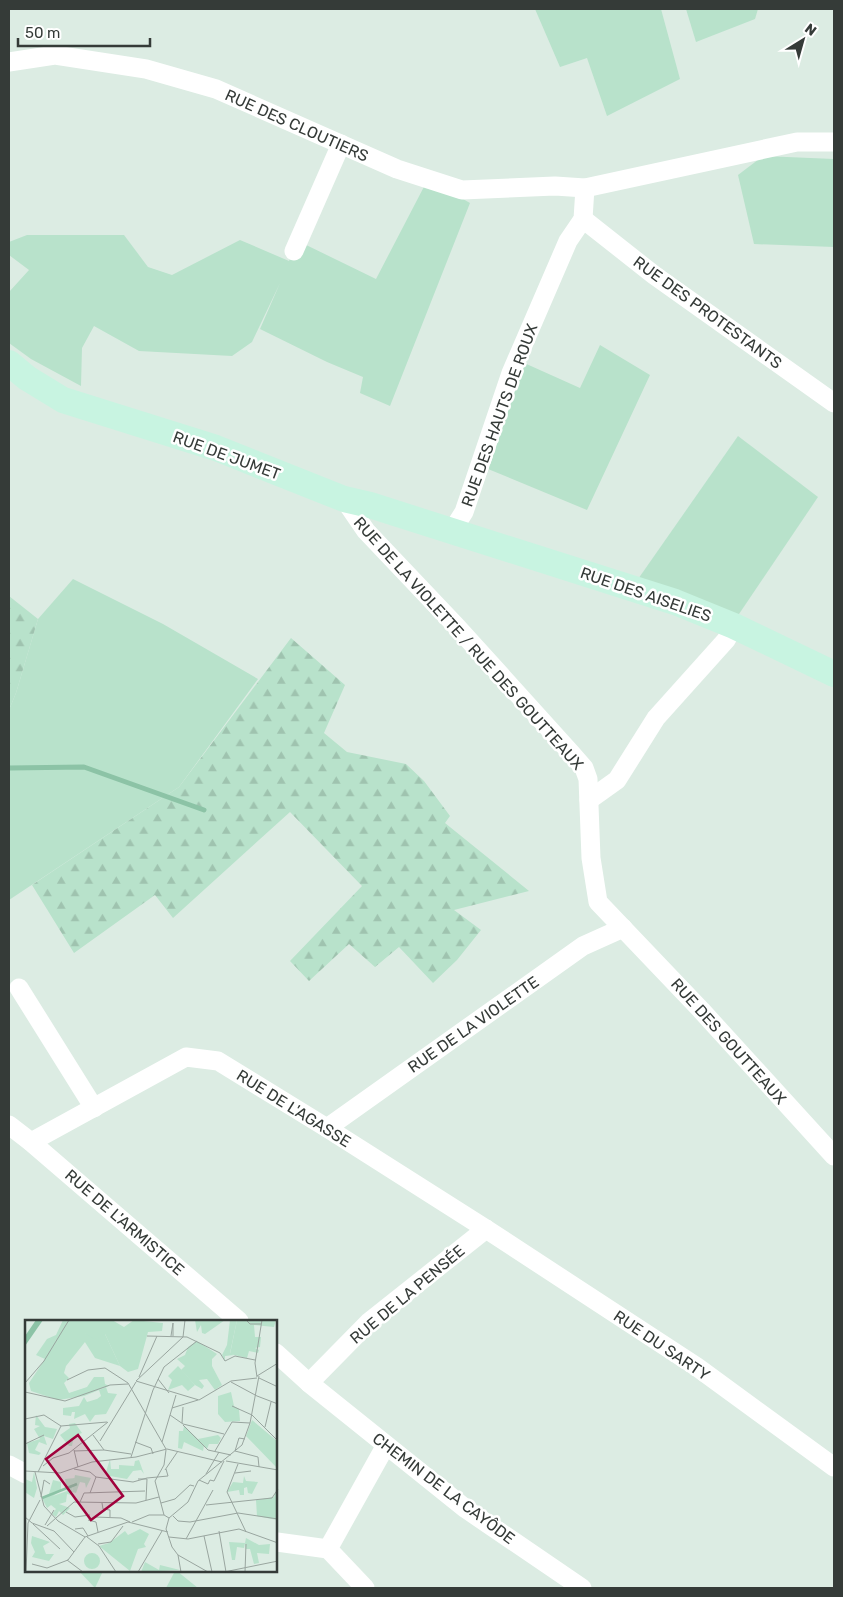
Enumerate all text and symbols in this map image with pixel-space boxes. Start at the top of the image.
scale bar [18,15,150,47]
north arrow [778,15,828,65]
text: N [801,20,820,40]
text: 50 m [25,24,60,42]
street label: RUE DES CLOUTIERS [222,85,372,166]
street label: RUE DES PROTESTANTS [630,252,786,373]
street label: RUE DES HAUTS DE ROUX [457,321,541,509]
street label: RUE DE JUMET [170,427,283,484]
street label: RUE DE LA VIOLETTE / RUE DES GOUTTEAUX [350,513,587,774]
street label: RUE DES AISELIES [578,563,714,626]
street label: RUE DE LA VIOLETTE [404,972,542,1077]
street label: RUE DES GOUTTEAUX [667,974,790,1108]
street label: RUE DE L'AGASSE [233,1066,354,1151]
street label: RUE DE L'ARMISTICE [61,1165,188,1279]
street label: RUE DE LA PENSÉE [346,1241,468,1348]
street label: RUE DU SARTY [610,1306,713,1385]
inset map [25,1320,278,1572]
street label: CHEMIN DE LA CAYÔDE [369,1428,519,1548]

